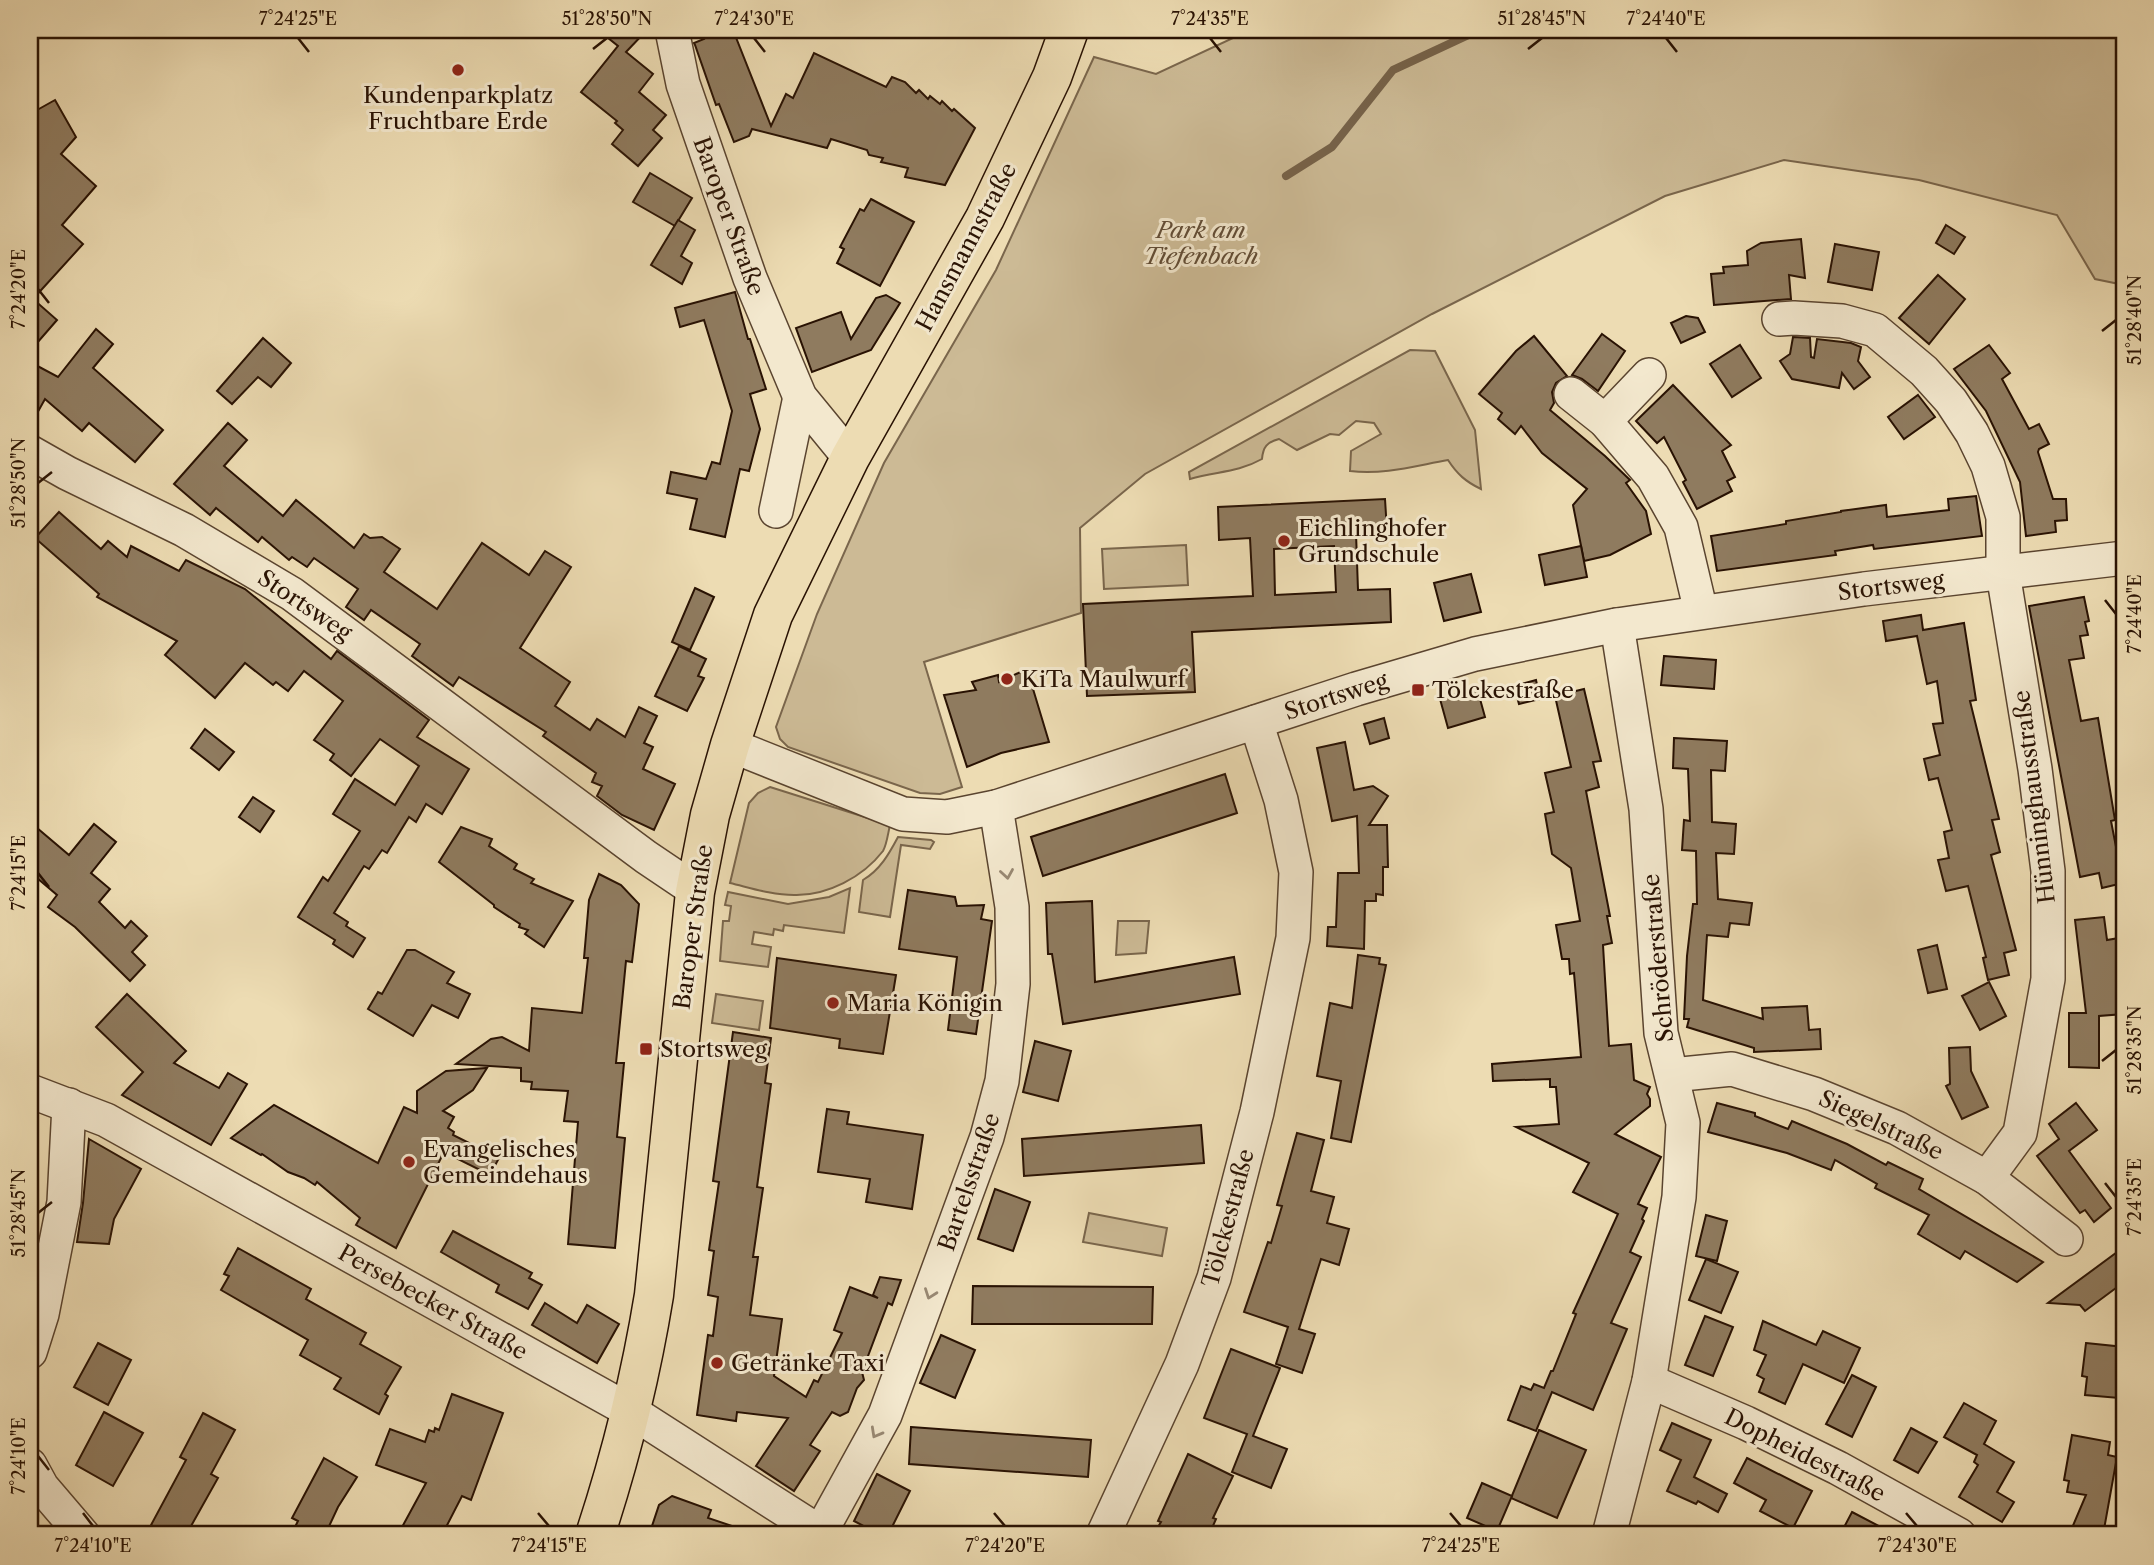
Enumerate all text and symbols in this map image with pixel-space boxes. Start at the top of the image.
text: 7°24'25"E [259,8,337,30]
text: 51°28'50"N [562,8,652,30]
text: 7°24'30"E [714,8,794,30]
text: 7°24'35"E [1171,8,1249,30]
text: 51°28'45"N [1498,8,1587,30]
text: 7°24'40"E [1626,8,1706,30]
marker: Kundenparkplatz Fruchtbare Erde [450,62,466,78]
place label: Kundenparkplatz Fruchtbare Erde [363,81,553,135]
street label: Baroper Straße [687,133,771,299]
street label: Hansmannstraße [910,158,1022,336]
park label: Park am Tiefenbach [1144,216,1258,270]
text: 7°24'20"E [8,249,30,329]
text: 51°28'40"N [2124,275,2146,365]
text: 51°28'50"N [8,438,30,528]
place label: Eichlinghofer Grundschule [1298,514,1447,568]
marker: Eichlinghofer Grundschule [1276,533,1292,549]
street label: Stortsweg [253,563,358,647]
street label: Stortsweg [1836,565,1947,606]
text: 7°24'40"E [2124,574,2146,654]
place label: KiTa Maulwurf [1021,665,1189,693]
street label: Stortsweg [1281,666,1392,726]
marker: KiTa Maulwurf [999,671,1015,687]
place label: Tölckestraße [1432,676,1574,704]
marker: Tölckestraße [1410,682,1426,698]
street label: Hünninghausstraße [2007,689,2061,905]
text: 7°24'15"E [8,835,30,911]
street label: Baroper Straße [668,843,718,1011]
one-way arrow [999,868,1014,880]
street label: Schröderstraße [1637,873,1679,1043]
place label: Maria Königin [847,989,1003,1017]
marker: Maria Königin [825,995,841,1011]
text: 51°28'35"N [2124,1005,2146,1095]
place label: Stortsweg [660,1035,768,1063]
marker: Stortsweg [638,1041,654,1057]
street label: Siegelstraße [1814,1084,1948,1166]
street label: Bartelsstraße [932,1109,1006,1255]
place label: Evangelisches Gemeindehaus [423,1135,588,1189]
street label: Tölckestraße [1196,1146,1260,1290]
marker: Evangelisches Gemeindehaus [401,1154,417,1170]
text: 7°24'35"E [2124,1158,2146,1236]
text: 51°28'45"N [8,1168,30,1257]
street label: Persebecker Straße [333,1238,533,1366]
one-way arrow [924,1287,938,1299]
place label: Getränke Taxi [731,1349,885,1377]
marker: Getränke Taxi [709,1355,725,1371]
street label: Dopheidestraße [1720,1402,1890,1508]
text: 7°24'10"E [8,1417,30,1495]
one-way arrow [871,1425,884,1438]
text: 7°24'10"E [54,1535,132,1557]
text: 7°24'15"E [511,1535,587,1557]
text: 7°24'20"E [965,1535,1045,1557]
text: 7°24'25"E [1422,1535,1500,1557]
text: 7°24'30"E [1877,1535,1957,1557]

